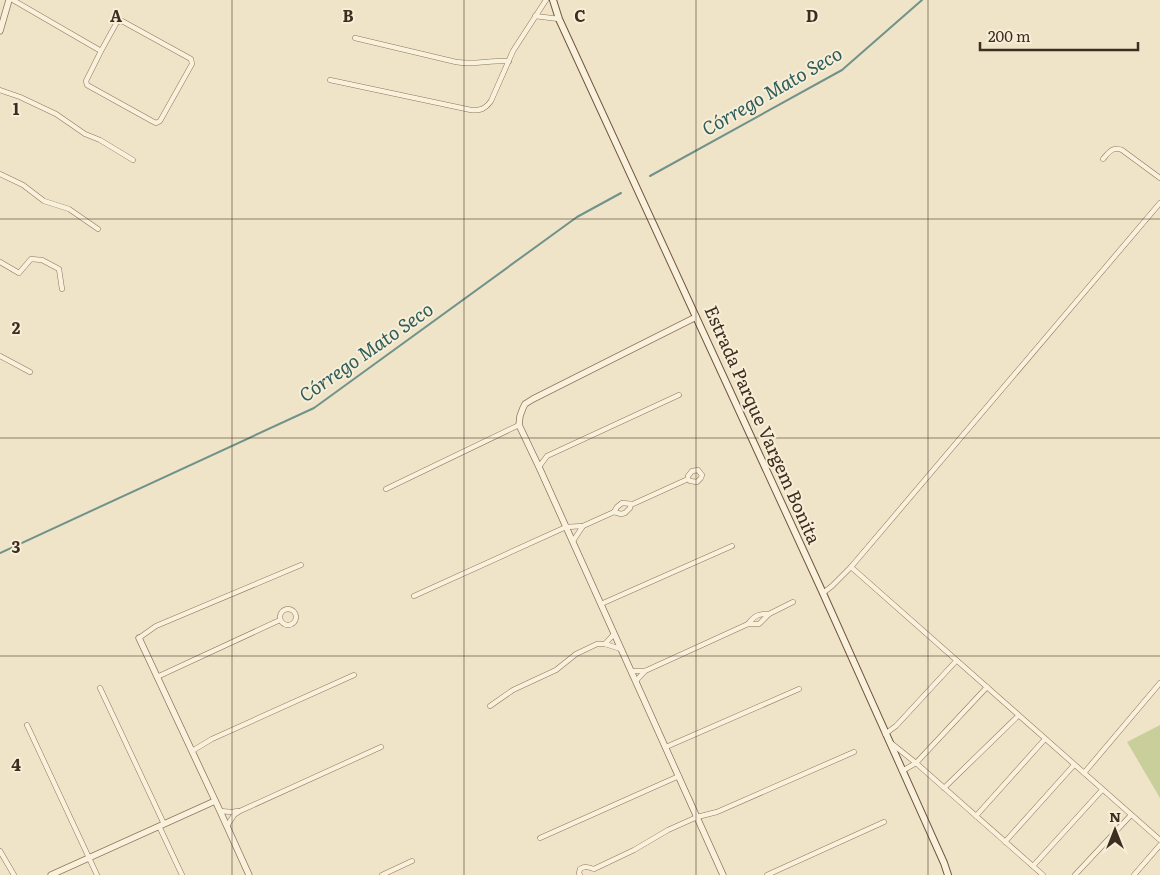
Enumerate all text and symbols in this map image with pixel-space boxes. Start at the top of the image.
text: A [110,3,122,27]
text: B [342,3,354,27]
text: C [574,3,586,27]
text: D [806,3,818,27]
scale bar [980,20,1138,52]
text: 200 m [988,24,1031,47]
water label: Córrego Mato Seco [696,38,847,142]
text: 1 [13,96,20,120]
water label: Córrego Mato Seco [293,294,438,408]
street label: Estrada Parque Vargem Bonita [698,301,828,548]
text: 2 [12,315,21,339]
text: 3 [12,534,21,558]
text: 4 [11,752,21,776]
north arrow [1090,805,1140,855]
text: N [1109,806,1121,826]

